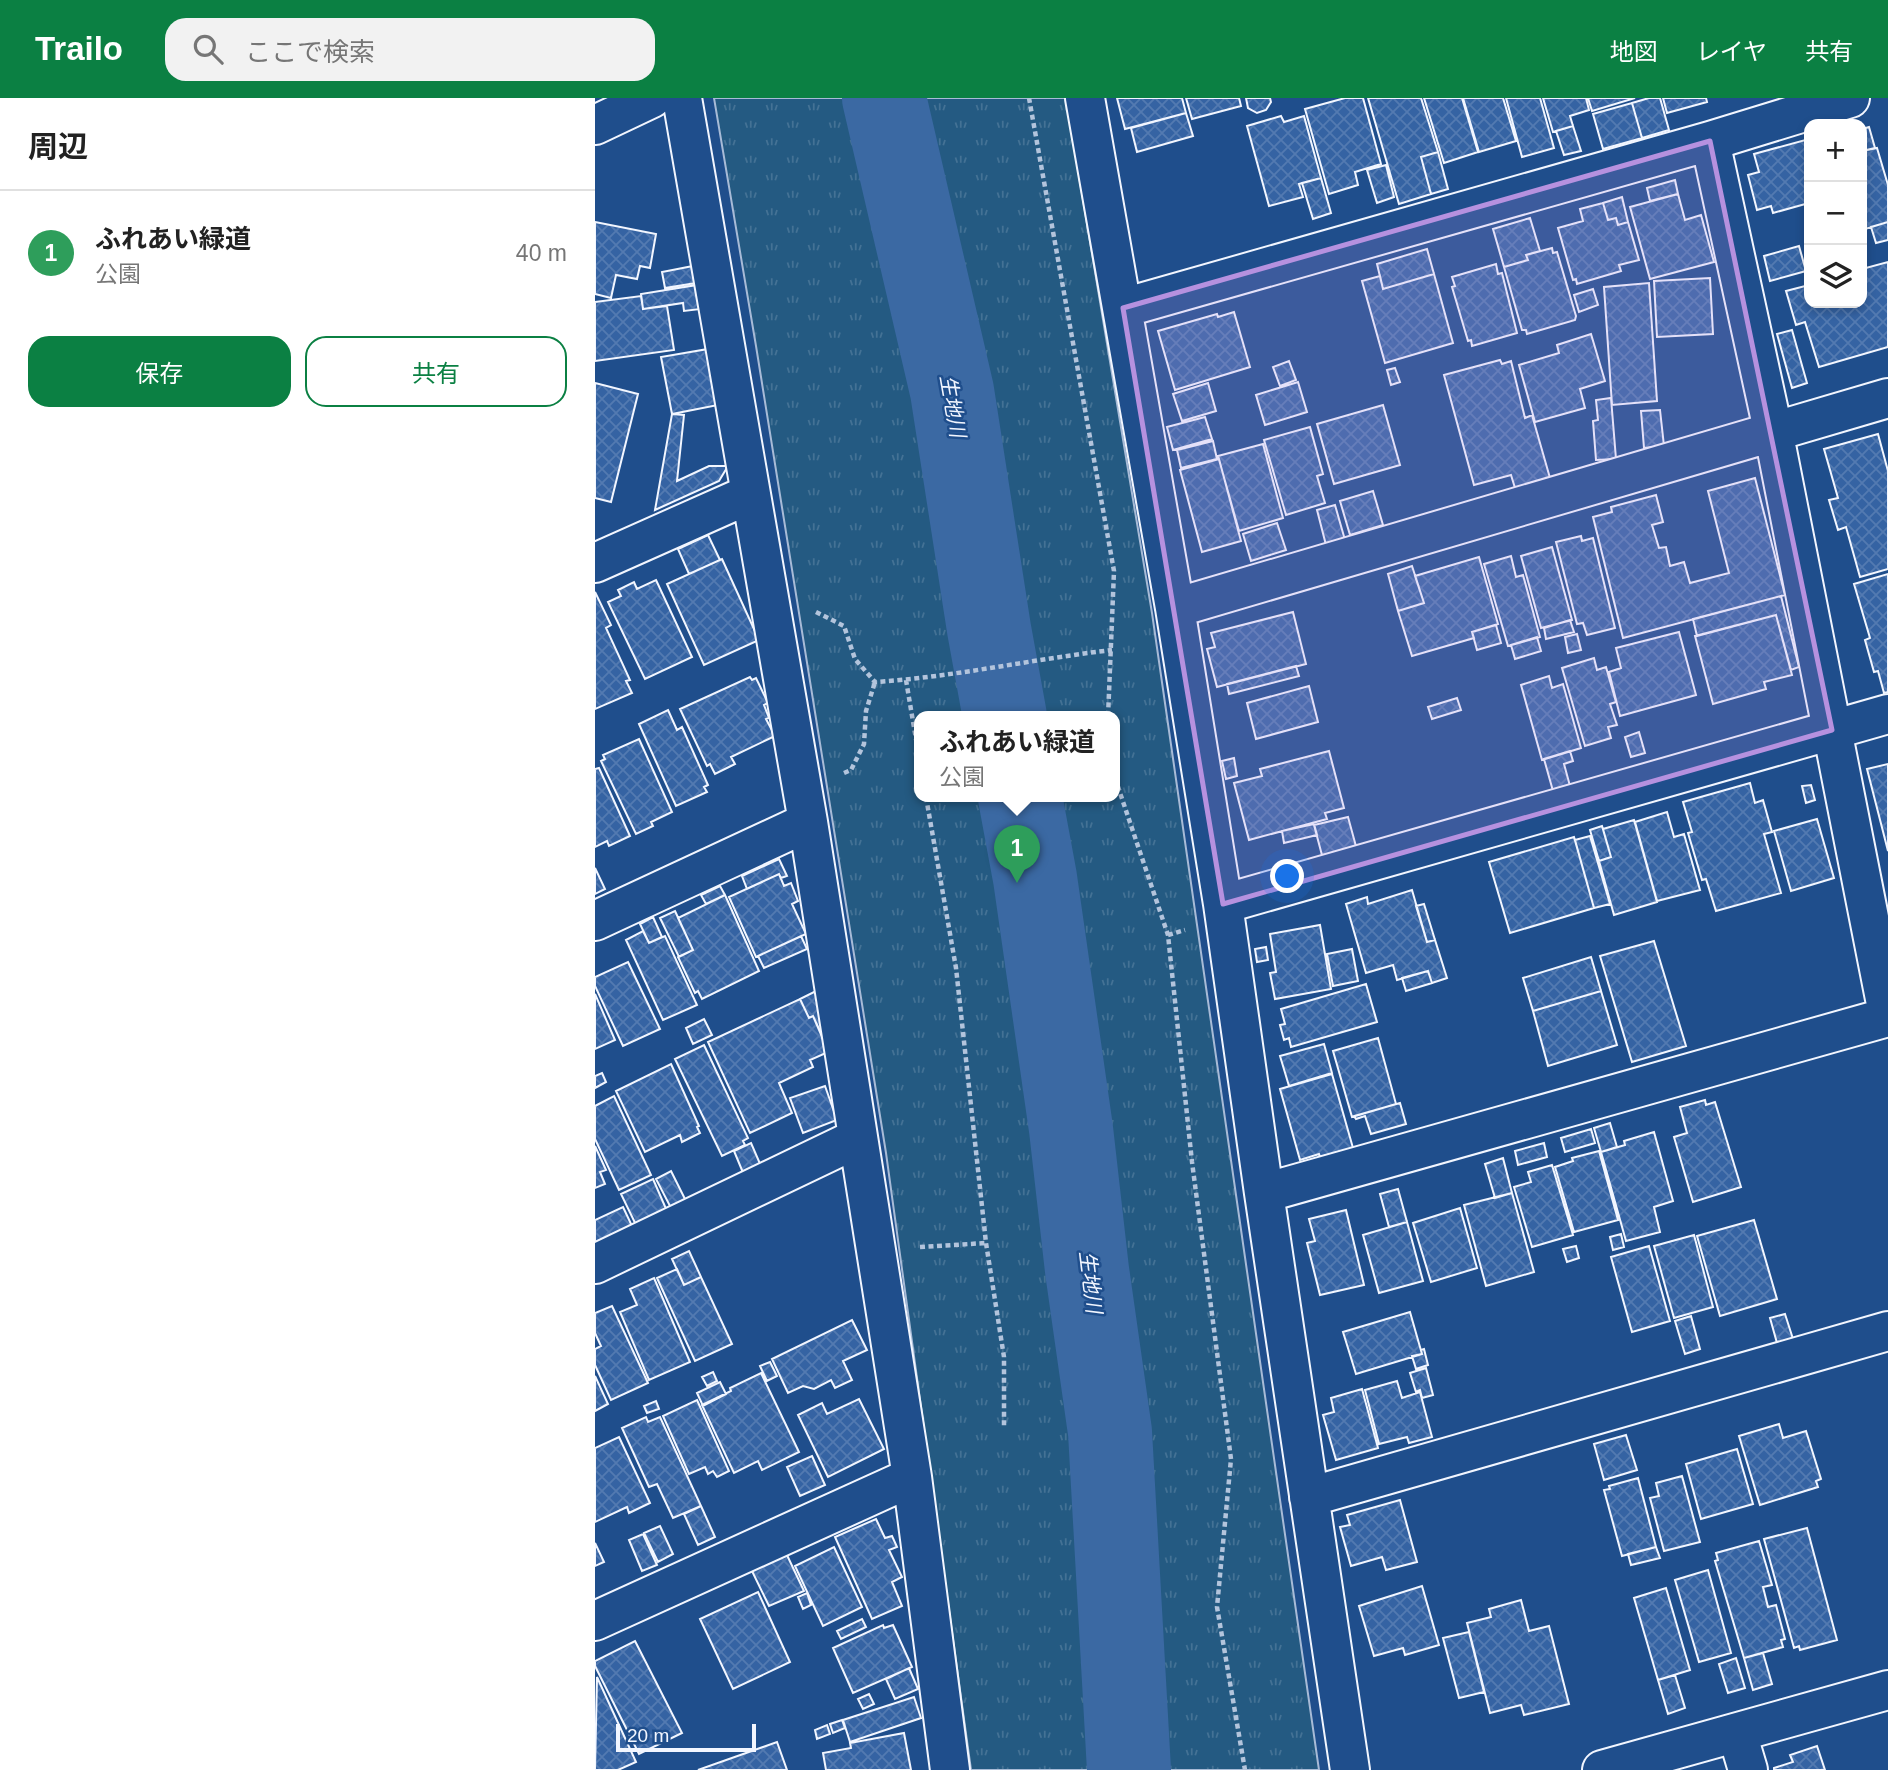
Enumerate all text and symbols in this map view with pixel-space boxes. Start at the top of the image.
search box [165,18,655,81]
text: Trailo [35,30,123,67]
icon: search [189,30,227,68]
text: ここで検索 [245,37,375,67]
text: 地図 [1610,38,1658,65]
text: レイヤ [1696,38,1767,65]
text: 共有 [1805,38,1853,65]
map controls [1804,119,1867,308]
button: + [1804,119,1867,182]
text: 周辺 [28,130,88,163]
button: − [1804,182,1867,245]
text: ふれあい緑道 [95,224,251,254]
text: 1 [45,240,57,266]
text: 40 m [516,240,567,266]
button: layers [1804,245,1867,308]
text: 公園 [95,261,141,287]
button: 保存 [28,336,291,407]
button: 共有 [305,336,567,407]
water label: 生地川 [936,373,970,441]
popup [914,711,1120,802]
text: ふれあい緑道 [939,727,1095,757]
text: 公園 [939,764,985,790]
pin: 1 [994,825,1040,883]
your location [1270,859,1304,893]
water label: 生地川 [1076,1249,1106,1317]
scale bar [616,1721,756,1753]
text: 20 m [627,1725,669,1746]

